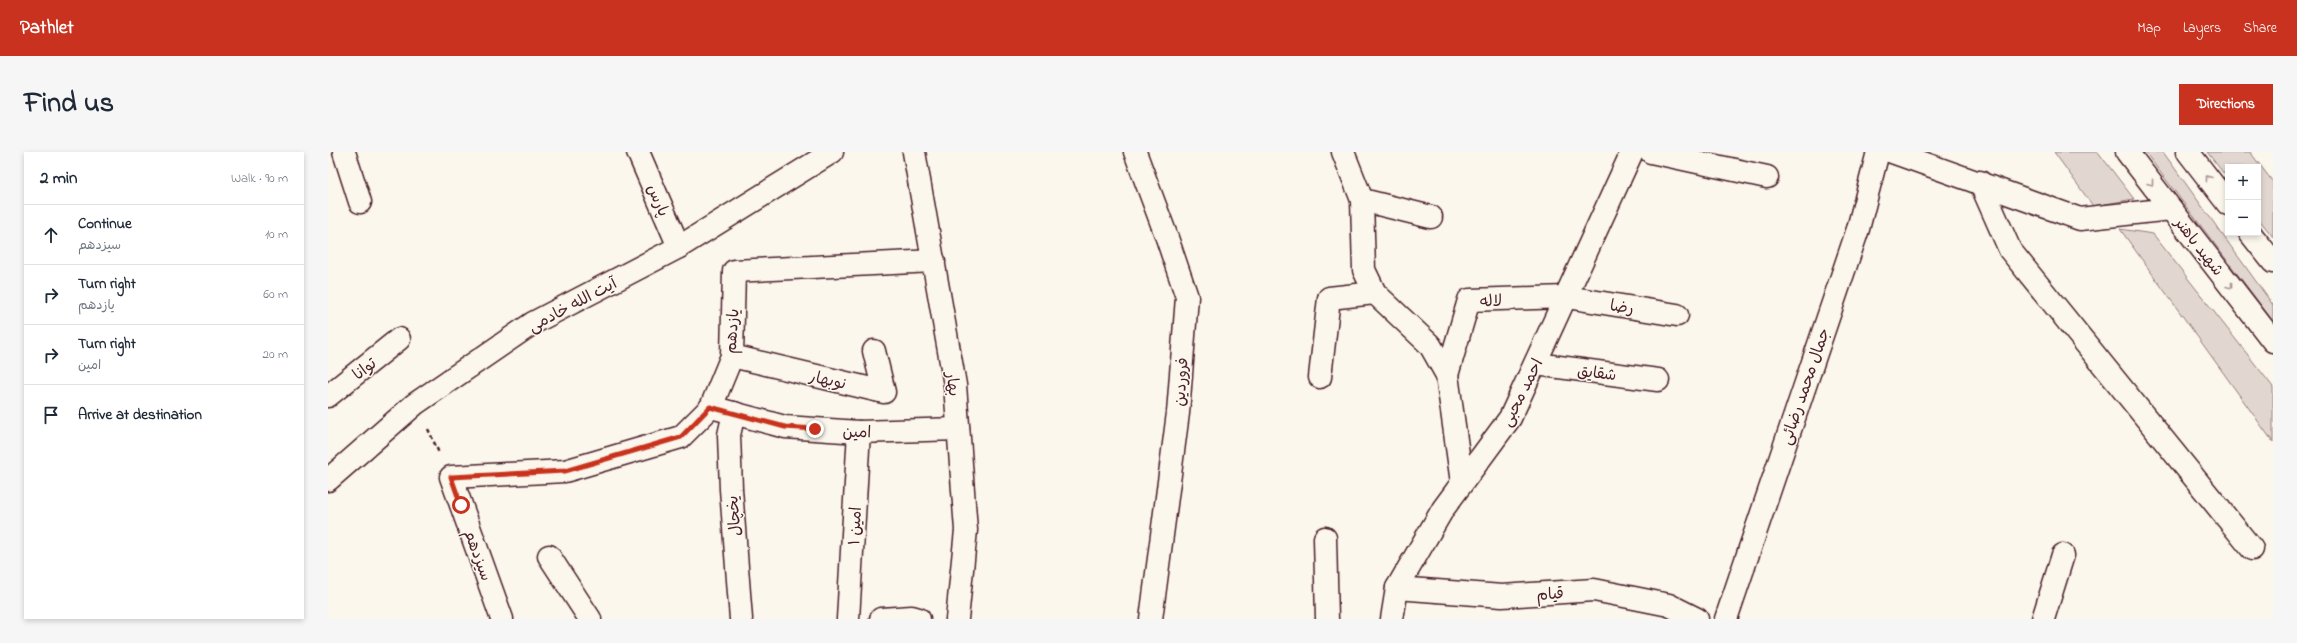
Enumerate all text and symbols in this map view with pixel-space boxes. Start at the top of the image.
text: Pathlet [20,15,74,42]
text: Map [2137,18,2161,39]
text: Layers [2183,18,2221,39]
text: Share [2243,18,2277,39]
text: Find us [24,84,114,125]
button: Directions [2179,84,2273,125]
map controls [2225,164,2261,236]
button: + [2225,164,2261,200]
text: 2 min [40,166,77,191]
text: Walk · 90 m [231,169,288,188]
one-way arrow [2206,176,2213,183]
one-way arrow [2146,178,2153,185]
street label: پارس [640,181,675,221]
button: − [2225,200,2261,236]
street label: شهید باهنر [2167,211,2229,282]
text: Continue [78,213,132,235]
icon: ahead [40,224,62,246]
text: 10 m [265,225,288,244]
text: سیزدهم [78,236,121,255]
street label: آیت الله خادمی [524,272,623,339]
text: Turn right [78,273,136,295]
one-way arrow [2226,281,2233,288]
icon: right [40,284,62,306]
text: 60 m [263,285,288,304]
street label: لاله [1479,290,1503,314]
street label: رضا [1608,294,1635,322]
text: یازدهم [78,296,115,315]
street label: یازدهم [719,308,747,355]
street label: جمال محمد رضائی [1775,325,1837,448]
text: Turn right [78,333,136,355]
icon: right [40,344,62,366]
text: 20 m [263,345,288,364]
street label: توانا [348,352,383,387]
street label: احمد محبی [1495,355,1550,431]
text: امین [78,356,101,375]
street label: فروردین [1168,357,1196,407]
street label: شقایق [1576,360,1618,388]
street label: نوبهار [806,365,848,397]
street label: بهار [938,369,965,398]
icon: arrive [40,404,62,426]
text: Arrive at destination [78,404,202,426]
route end [806,420,824,438]
street label: امین [842,421,872,445]
street label: یخچال [721,494,749,537]
route start [452,496,470,514]
street label: امین ۱ [843,506,869,546]
street label: سیزدهم [457,527,497,585]
street label: قیام [1536,582,1565,608]

